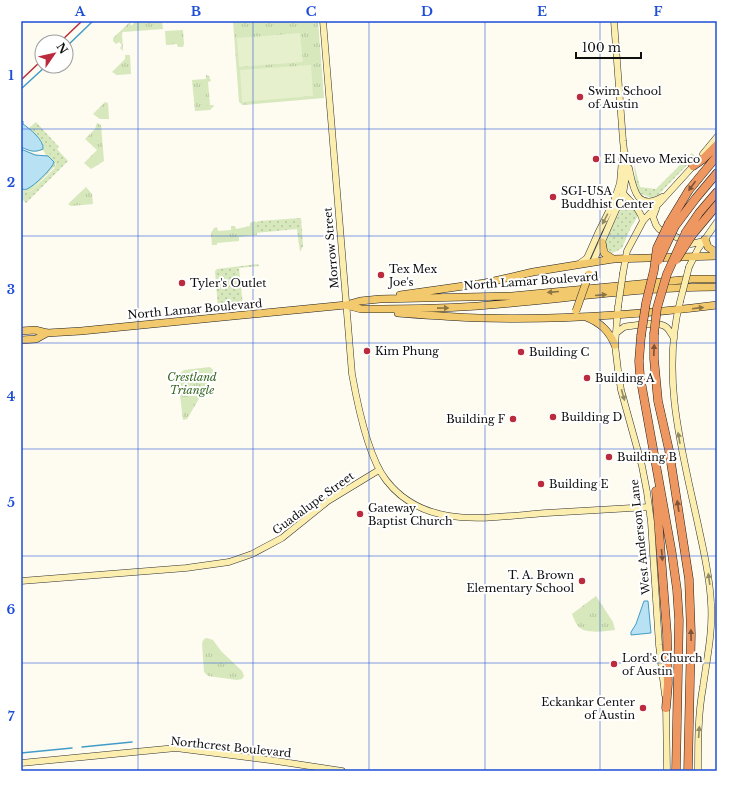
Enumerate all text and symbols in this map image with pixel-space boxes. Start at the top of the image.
text: A [74,3,86,20]
text: B [191,3,201,20]
text: C [306,3,317,20]
text: D [421,3,433,20]
text: E [537,3,547,20]
text: F [654,3,663,20]
north arrow [34,34,74,74]
scale bar [576,34,641,60]
text: N [54,40,71,57]
text: 100 m [582,40,621,55]
text: 1 [8,67,14,84]
place label: Swim School of Austin [588,84,662,111]
marker: Swim School of Austin [575,92,585,102]
place label: El Nuevo Mexico [604,152,700,166]
marker: El Nuevo Mexico [591,154,601,164]
text: 2 [7,174,15,191]
one-way arrow [688,181,696,191]
place label: SGI-USA Buddhist Center [561,184,654,211]
marker: SGI-USA Buddhist Center [548,192,558,202]
street label: Morrow Street [320,206,342,289]
one-way arrow [602,213,608,225]
place label: Tex Mex Joe's [387,262,438,289]
street label: North Lamar Boulevard [463,269,599,293]
marker: Tex Mex Joe's [376,270,386,280]
place label: Tyler's Outlet [190,276,267,290]
marker: Tyler's Outlet [177,278,187,288]
text: 3 [7,281,15,298]
one-way arrow [547,289,559,296]
one-way arrow [595,292,607,298]
street label: North Lamar Boulevard [127,296,263,322]
one-way arrow [691,304,704,311]
one-way arrow [437,305,450,311]
one-way arrow [651,343,657,356]
place label: Kim Phung [375,344,439,358]
place label: Building C [529,345,589,359]
marker: Kim Phung [362,346,372,356]
marker: Building C [516,347,526,357]
park label: Crestland Triangle [167,370,217,397]
place label: Building A [595,371,655,385]
marker: Building A [582,373,592,383]
text: 4 [7,388,16,405]
one-way arrow [620,389,626,401]
place label: Building D [561,410,622,424]
place label: Building F [446,412,506,426]
marker: Building D [548,412,558,422]
marker: Building F [508,414,518,424]
one-way arrow [675,432,681,444]
place label: Building B [617,450,677,464]
marker: Building B [604,452,614,462]
street label: Guadalupe Street [269,468,357,537]
place label: Building E [549,477,608,491]
street label: West Anderson Lane [627,478,653,597]
marker: Building E [536,479,546,489]
text: 5 [7,494,15,511]
one-way arrow [675,500,681,512]
place label: Gateway Baptist Church [368,501,453,528]
marker: Gateway Baptist Church [355,509,365,519]
one-way arrow [658,549,665,561]
place label: T. A. Brown Elementary School [467,568,574,595]
one-way arrow [706,573,712,585]
marker: T. A. Brown Elementary School [577,576,587,586]
text: 6 [7,601,16,618]
one-way arrow [688,628,694,641]
place label: Lord's Church of Austin [622,651,703,678]
marker: Lord's Church of Austin [609,659,619,669]
place label: Eckankar Center of Austin [541,695,636,722]
marker: Eckankar Center of Austin [638,703,648,713]
text: 7 [8,708,15,725]
one-way arrow [695,726,702,738]
street label: Northcrest Boulevard [170,734,293,760]

